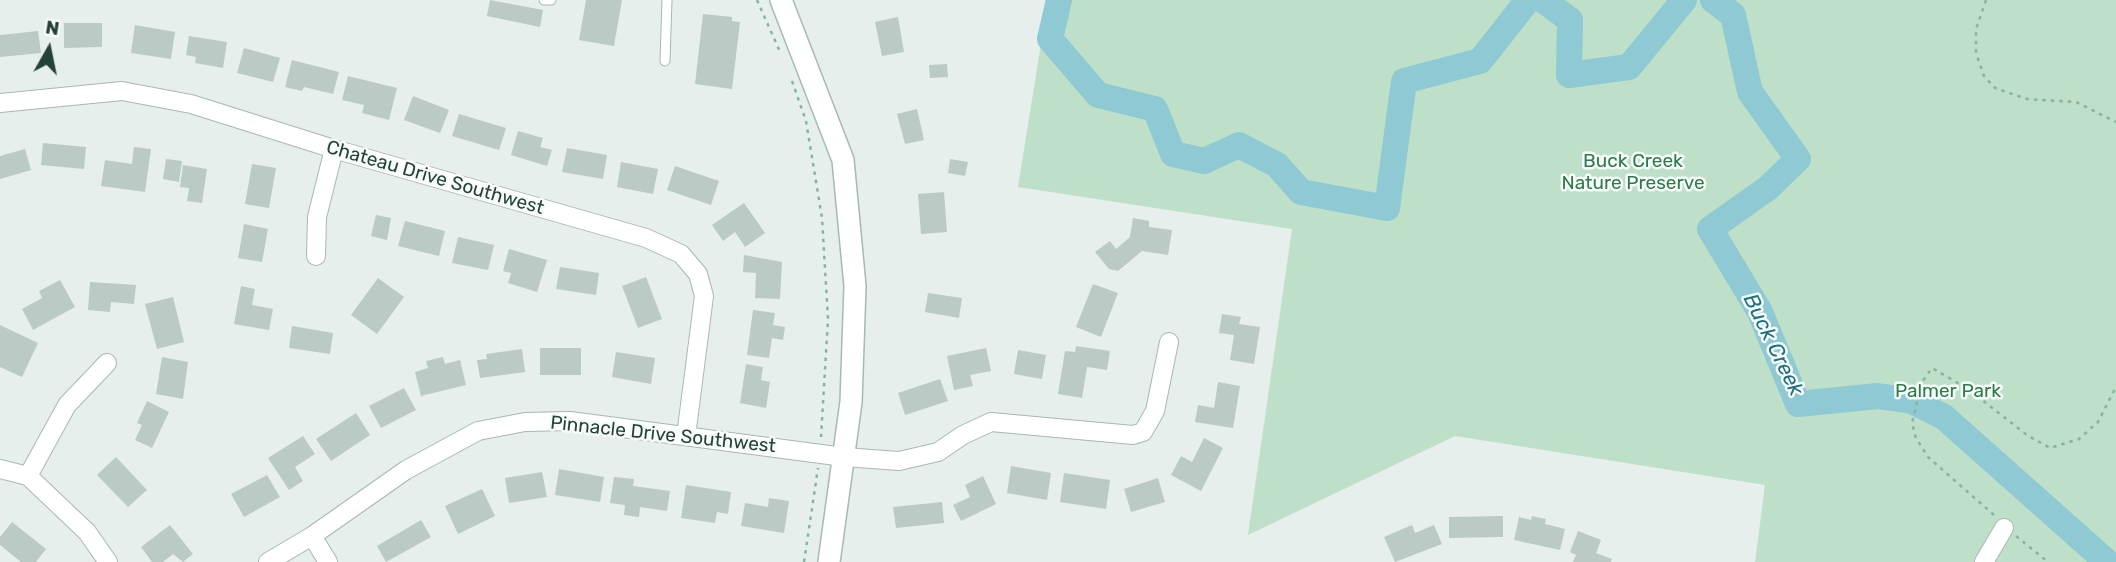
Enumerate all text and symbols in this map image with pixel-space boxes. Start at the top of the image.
north arrow [14,14,84,84]
text: N [44,15,61,40]
street label: Chateau Drive Southwest [324,136,546,220]
park label: Buck Creek Nature Preserve [1561,151,1705,195]
water label: Buck Creek [1737,290,1809,400]
park label: Palmer Park [1895,381,2001,403]
street label: Pinnacle Drive Southwest [549,412,777,458]

